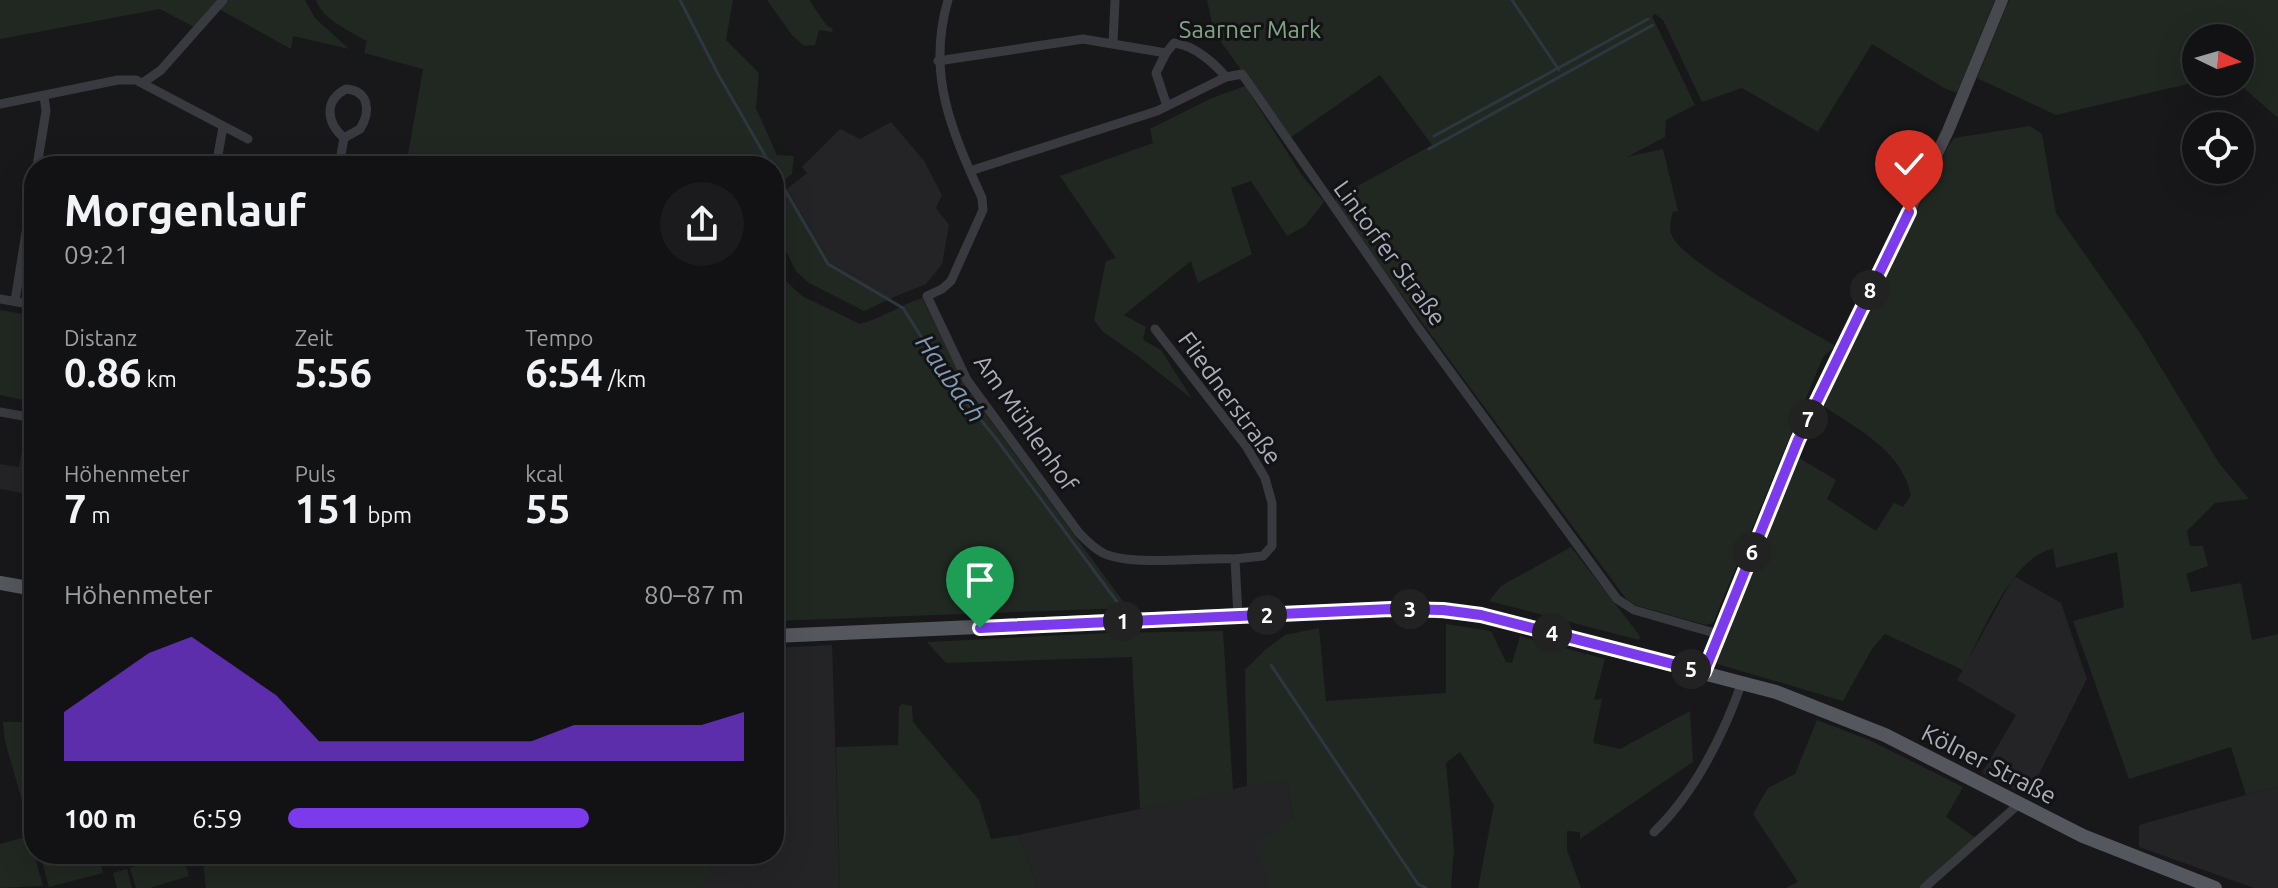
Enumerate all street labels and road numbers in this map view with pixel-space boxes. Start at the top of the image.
street label: Lintorfer Straße [1328,175,1452,331]
street label: Fliednerstraße [1173,327,1287,469]
street label: Am Mühlenhof [969,350,1083,497]
street label: Kölner Straße [1917,719,2061,809]

